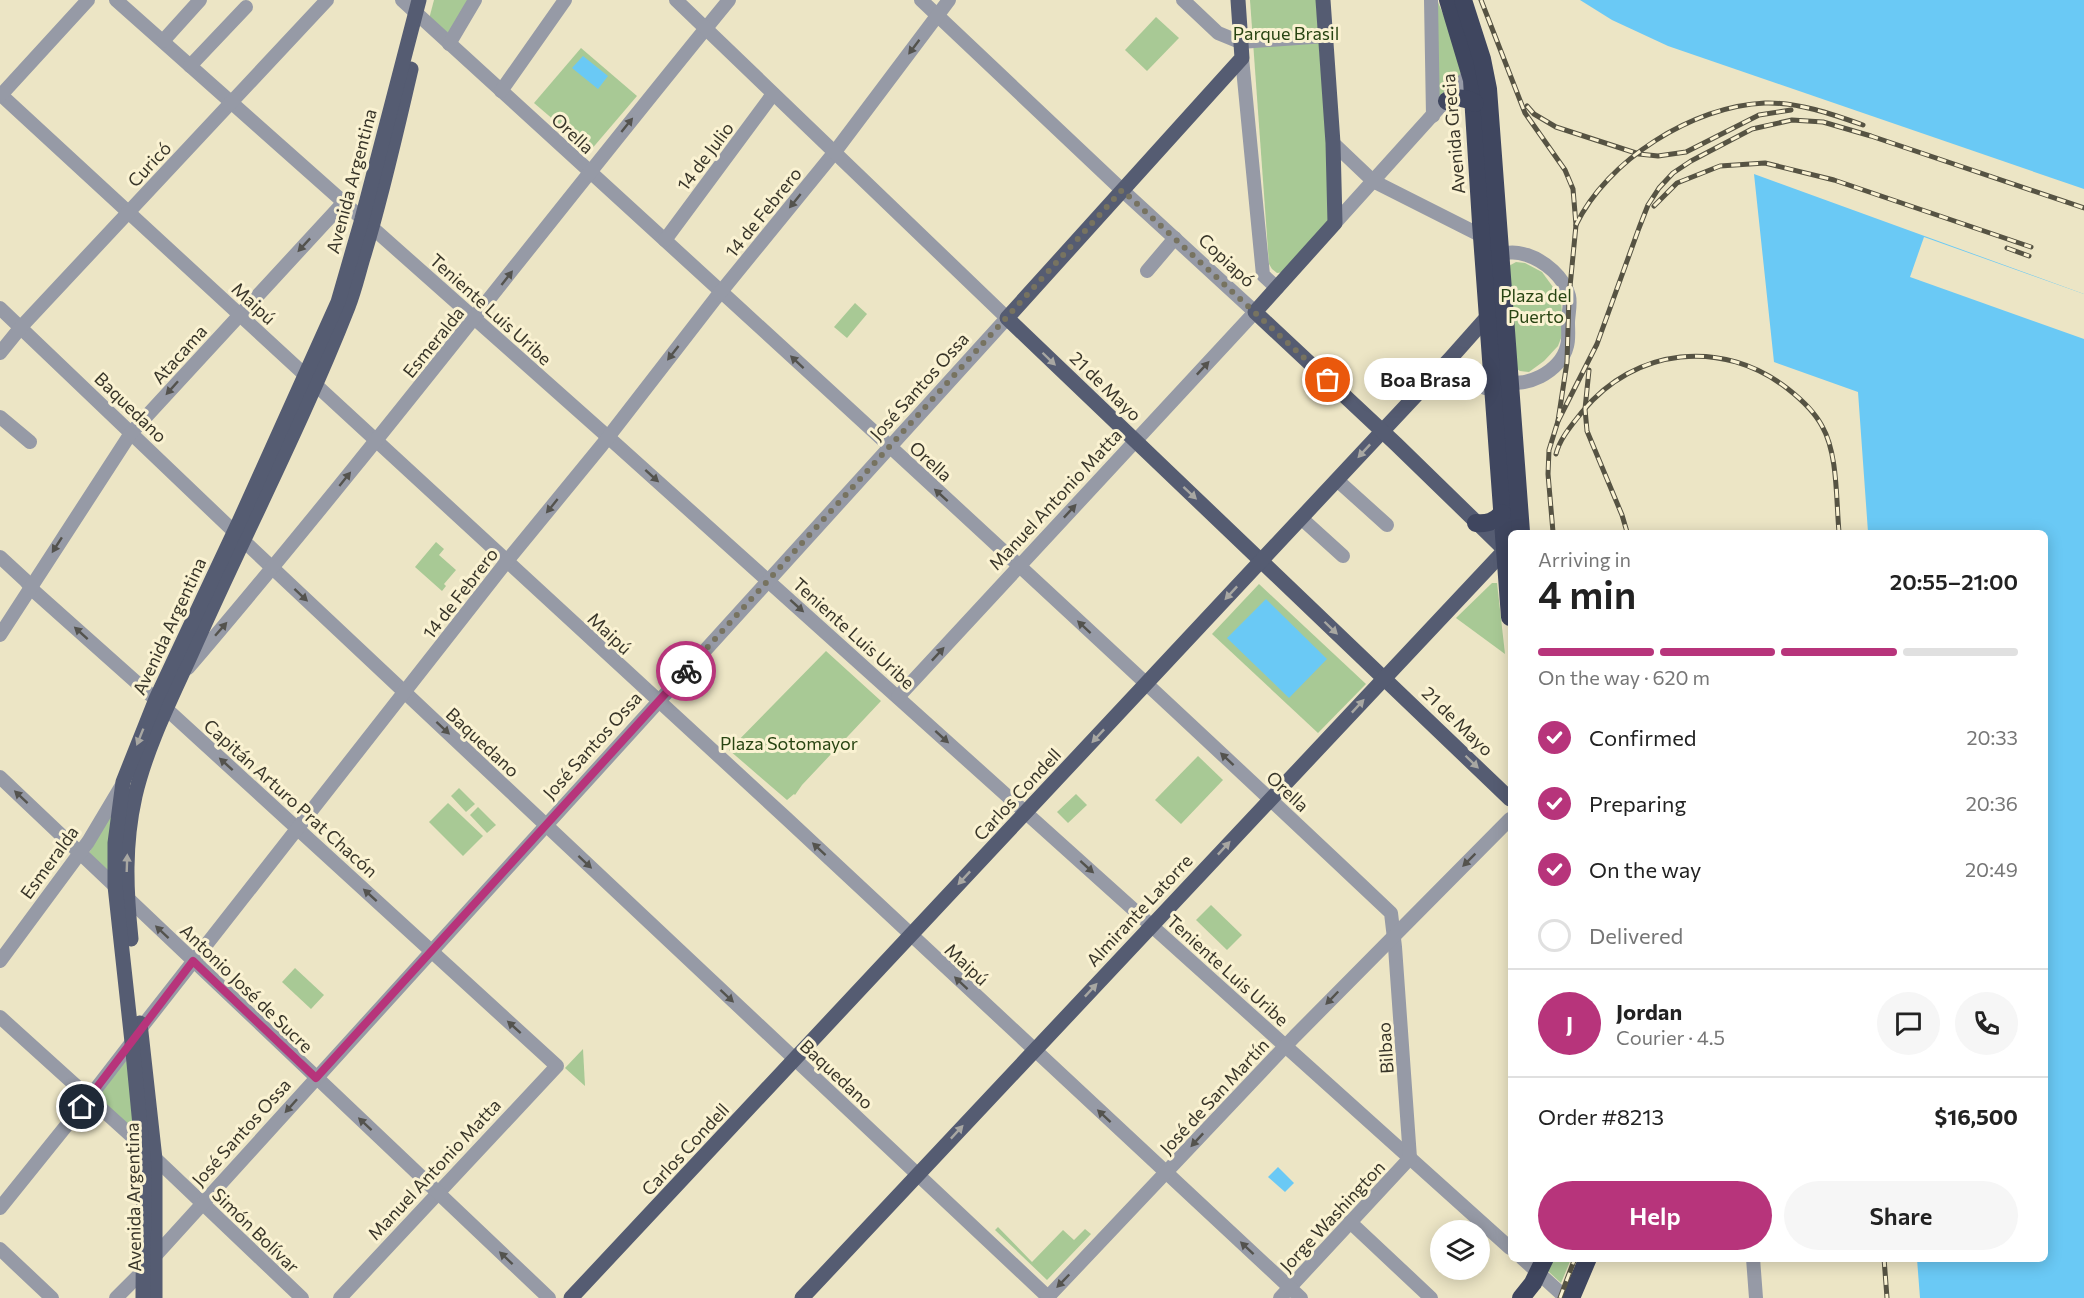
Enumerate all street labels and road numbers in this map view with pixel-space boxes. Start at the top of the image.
street label: Avenida Grecia [1437,73,1469,195]
street label: Avenida Argentina [321,106,381,256]
street label: Orella [547,108,599,158]
street label: 14 de Julio [672,117,738,195]
street label: Curicó [123,137,175,191]
street label: 14 de Febrero [720,163,806,261]
street label: Copiapó [1194,228,1260,292]
street label: Teniente Luis Uribe [426,249,556,369]
street label: Maipú [228,277,280,329]
street label: Esmeralda [398,302,468,382]
street label: Atacama [147,320,211,388]
street label: José Santos Ossa [865,328,973,444]
street label: 21 de Mayo [1066,347,1146,425]
street label: Baquedano [90,367,172,447]
street label: Manuel Antonio Matta [984,424,1126,574]
street label: Orella [905,436,957,486]
street label: 14 de Febrero [418,543,502,643]
street label: Avenida Argentina [128,554,210,698]
street label: Teniente Luis Uribe [789,573,919,693]
street label: Maipú [584,607,636,659]
street label: 21 de Mayo [1418,682,1498,760]
street label: José Santos Ossa [538,687,646,803]
street label: Baquedano [442,703,524,781]
street label: Capitán Arturo Prat Chacón [200,714,382,882]
street label: Carlos Condell [969,743,1065,845]
street label: Orella [1262,766,1314,816]
street label: Esmeralda [15,821,83,903]
street label: Almirante Latorre [1081,849,1197,971]
street label: Teniente Luis Uribe [1163,910,1293,1030]
street label: Antonio José de Sucre [176,919,318,1057]
street label: Maipú [941,938,993,990]
street label: Bilbao [1372,1021,1398,1075]
street label: José de San Martín [1155,1034,1273,1158]
street label: Baquedano [796,1035,878,1113]
street label: José Santos Ossa [187,1074,295,1190]
street label: Manuel Antonio Matta [363,1094,505,1244]
street label: Carlos Condell [637,1098,733,1200]
street label: Avenida Argentina [121,1122,145,1272]
street label: Jorge Washington [1275,1156,1389,1276]
street label: Simón Bolívar [208,1183,304,1277]

